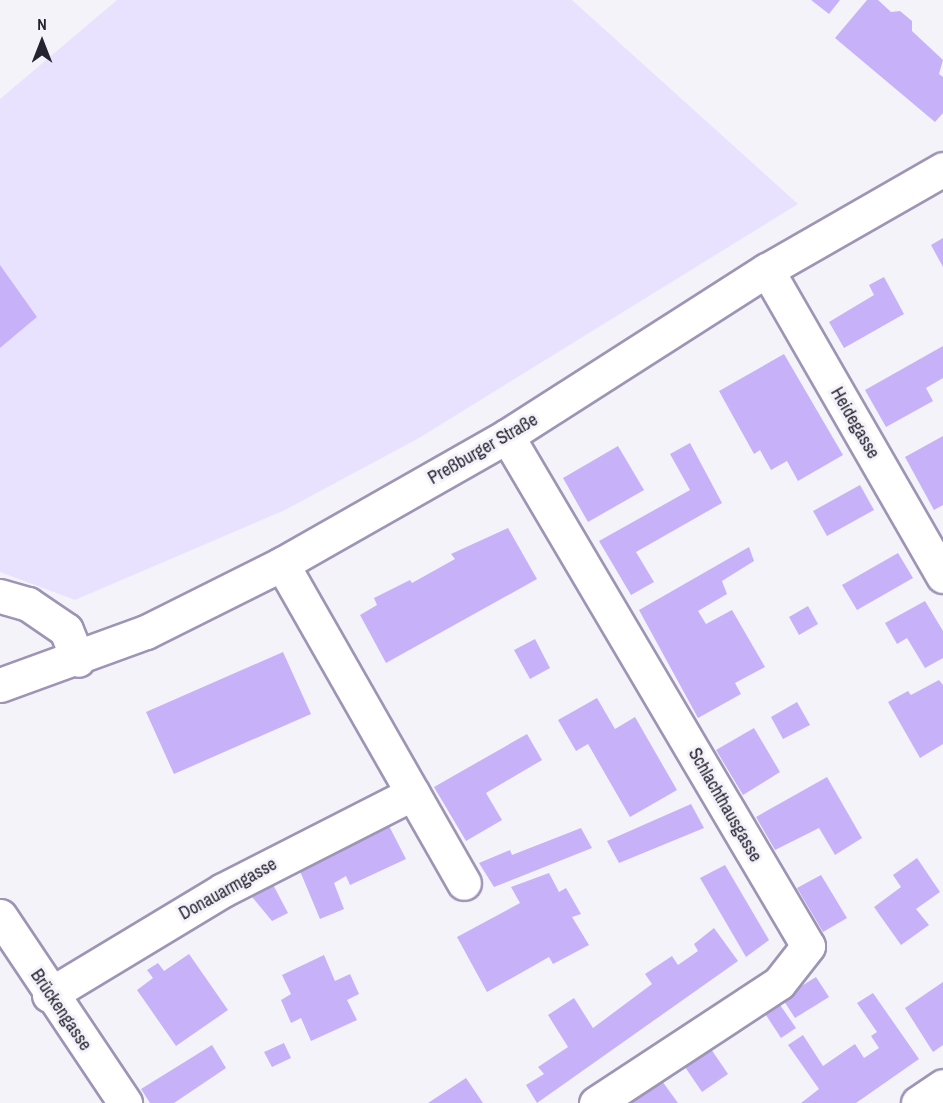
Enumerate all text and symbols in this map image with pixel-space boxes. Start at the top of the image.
north arrow [12,12,72,72]
text: N [37,13,47,35]
street label: Heidegasse [826,383,884,463]
street label: Preßburger Straße [424,409,542,489]
street label: Schlachthausgasse [684,744,766,866]
street label: Donauarmgasse [175,853,281,925]
street label: Brückengasse [26,965,96,1055]

